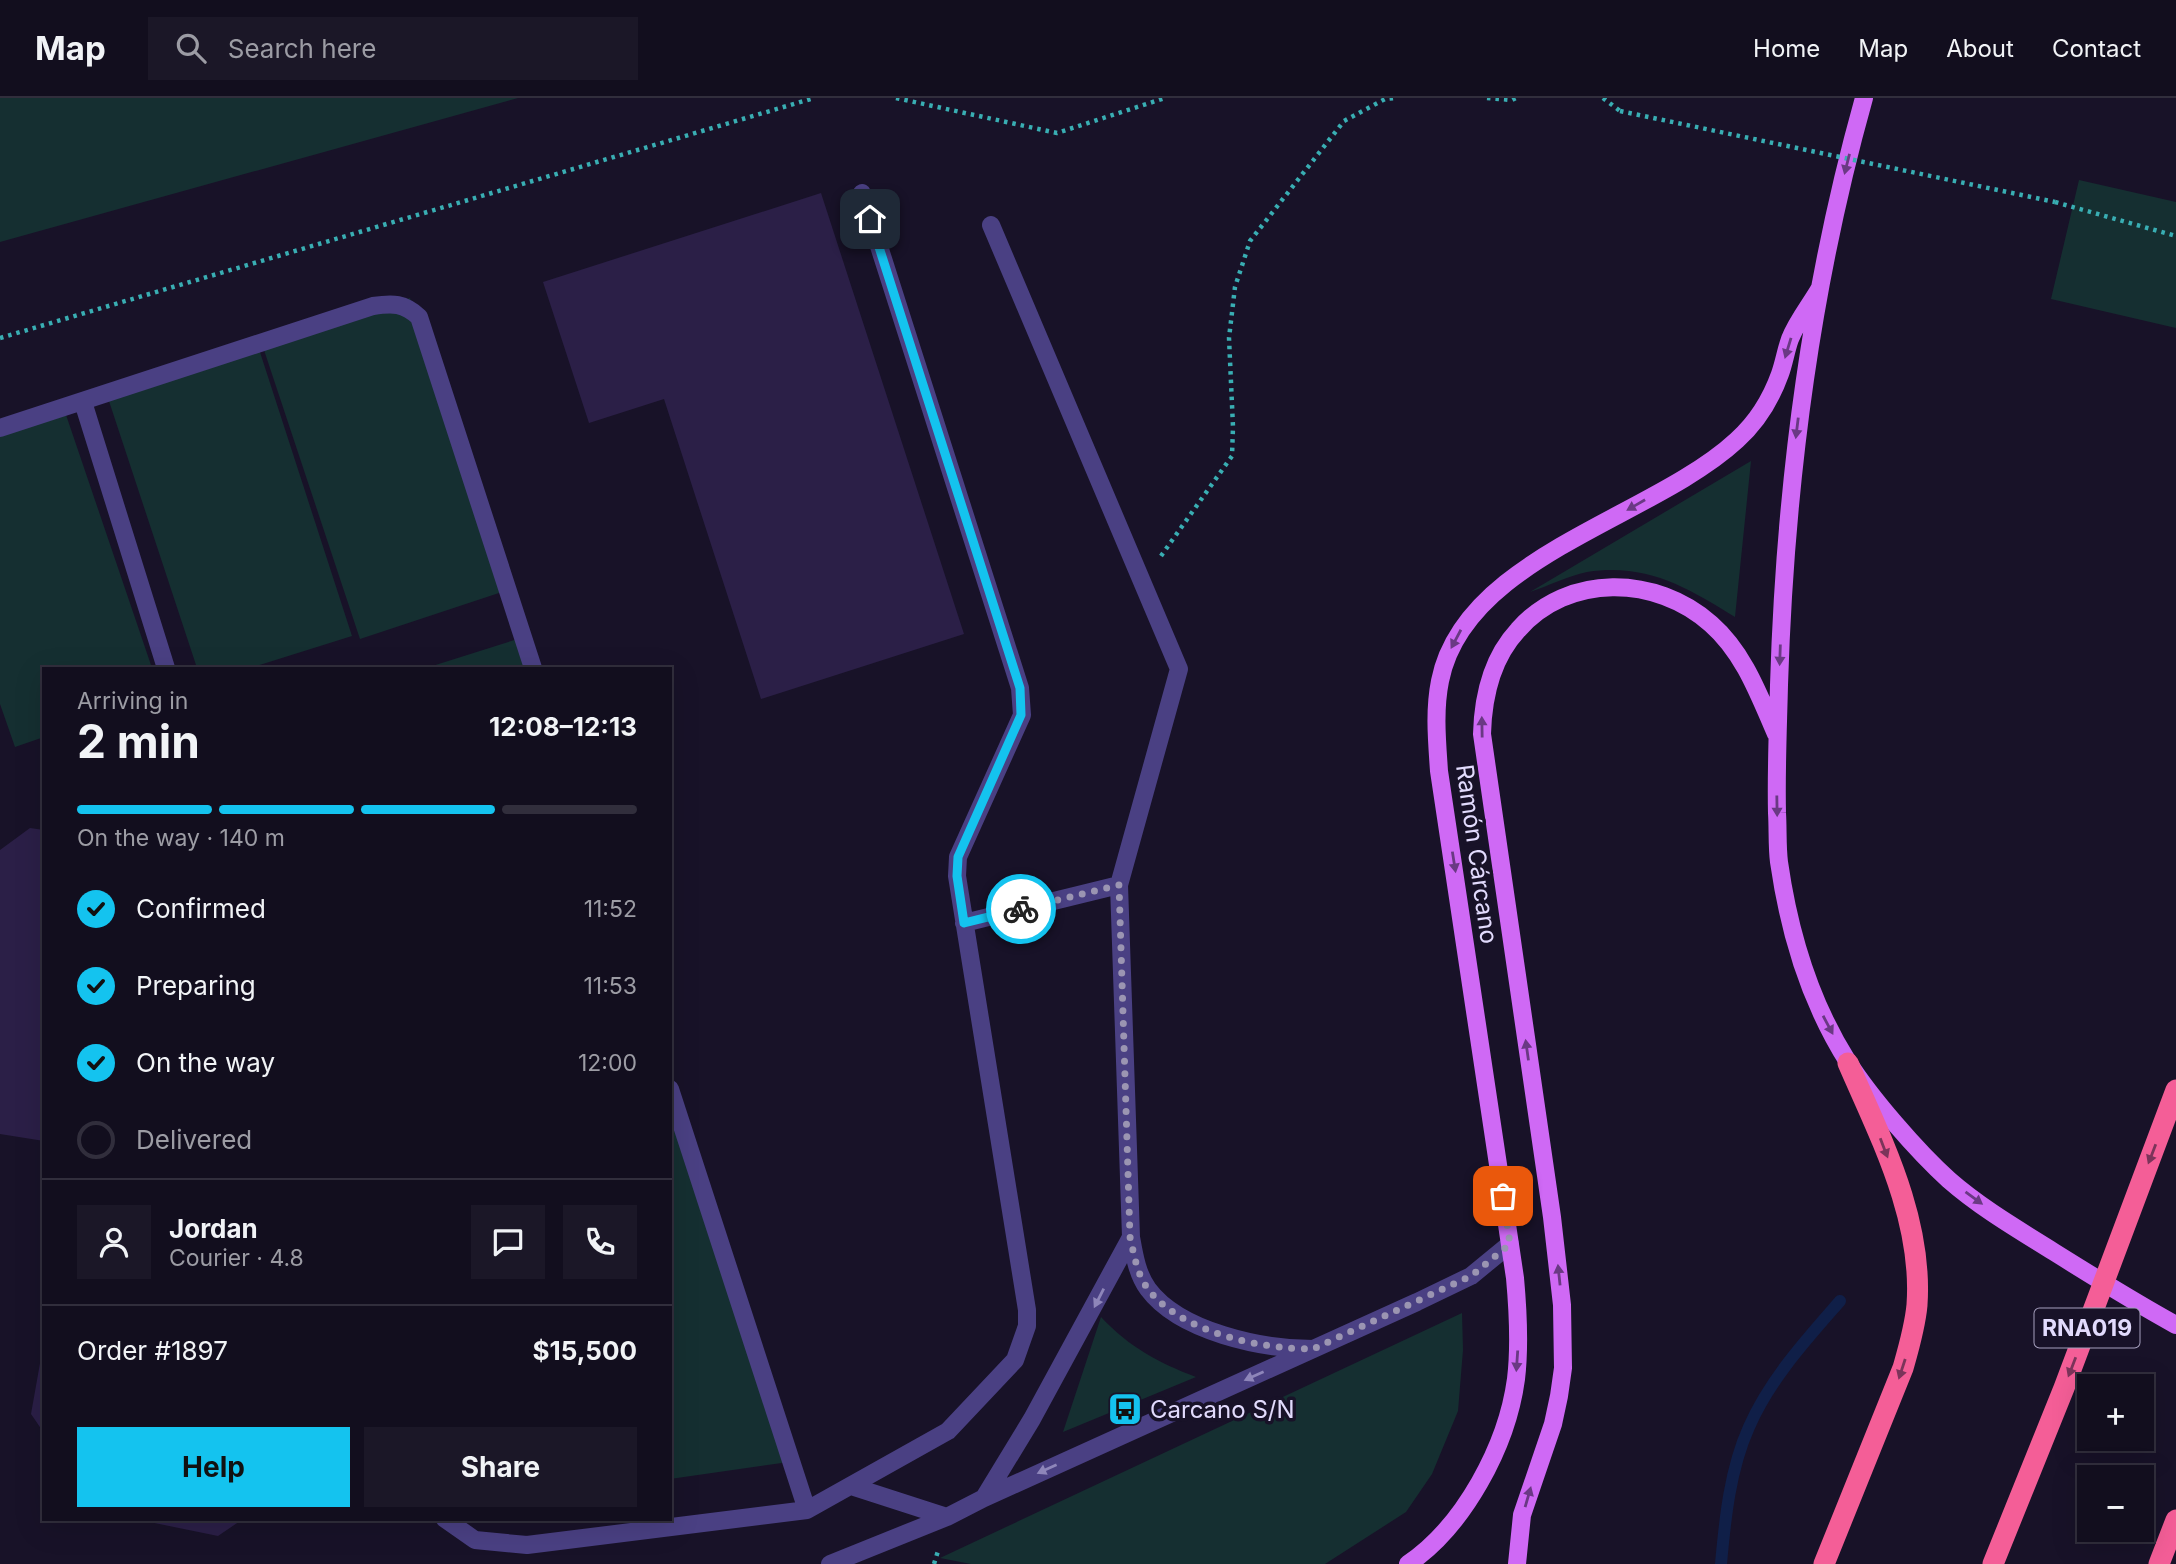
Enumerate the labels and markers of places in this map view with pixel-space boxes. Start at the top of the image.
pin [840,189,900,249]
pin [1473,1166,1533,1226]
bus stop icon: Carcano S/N [1106,1390,1144,1428]
place label: Carcano S/N [1150,1395,1295,1424]

